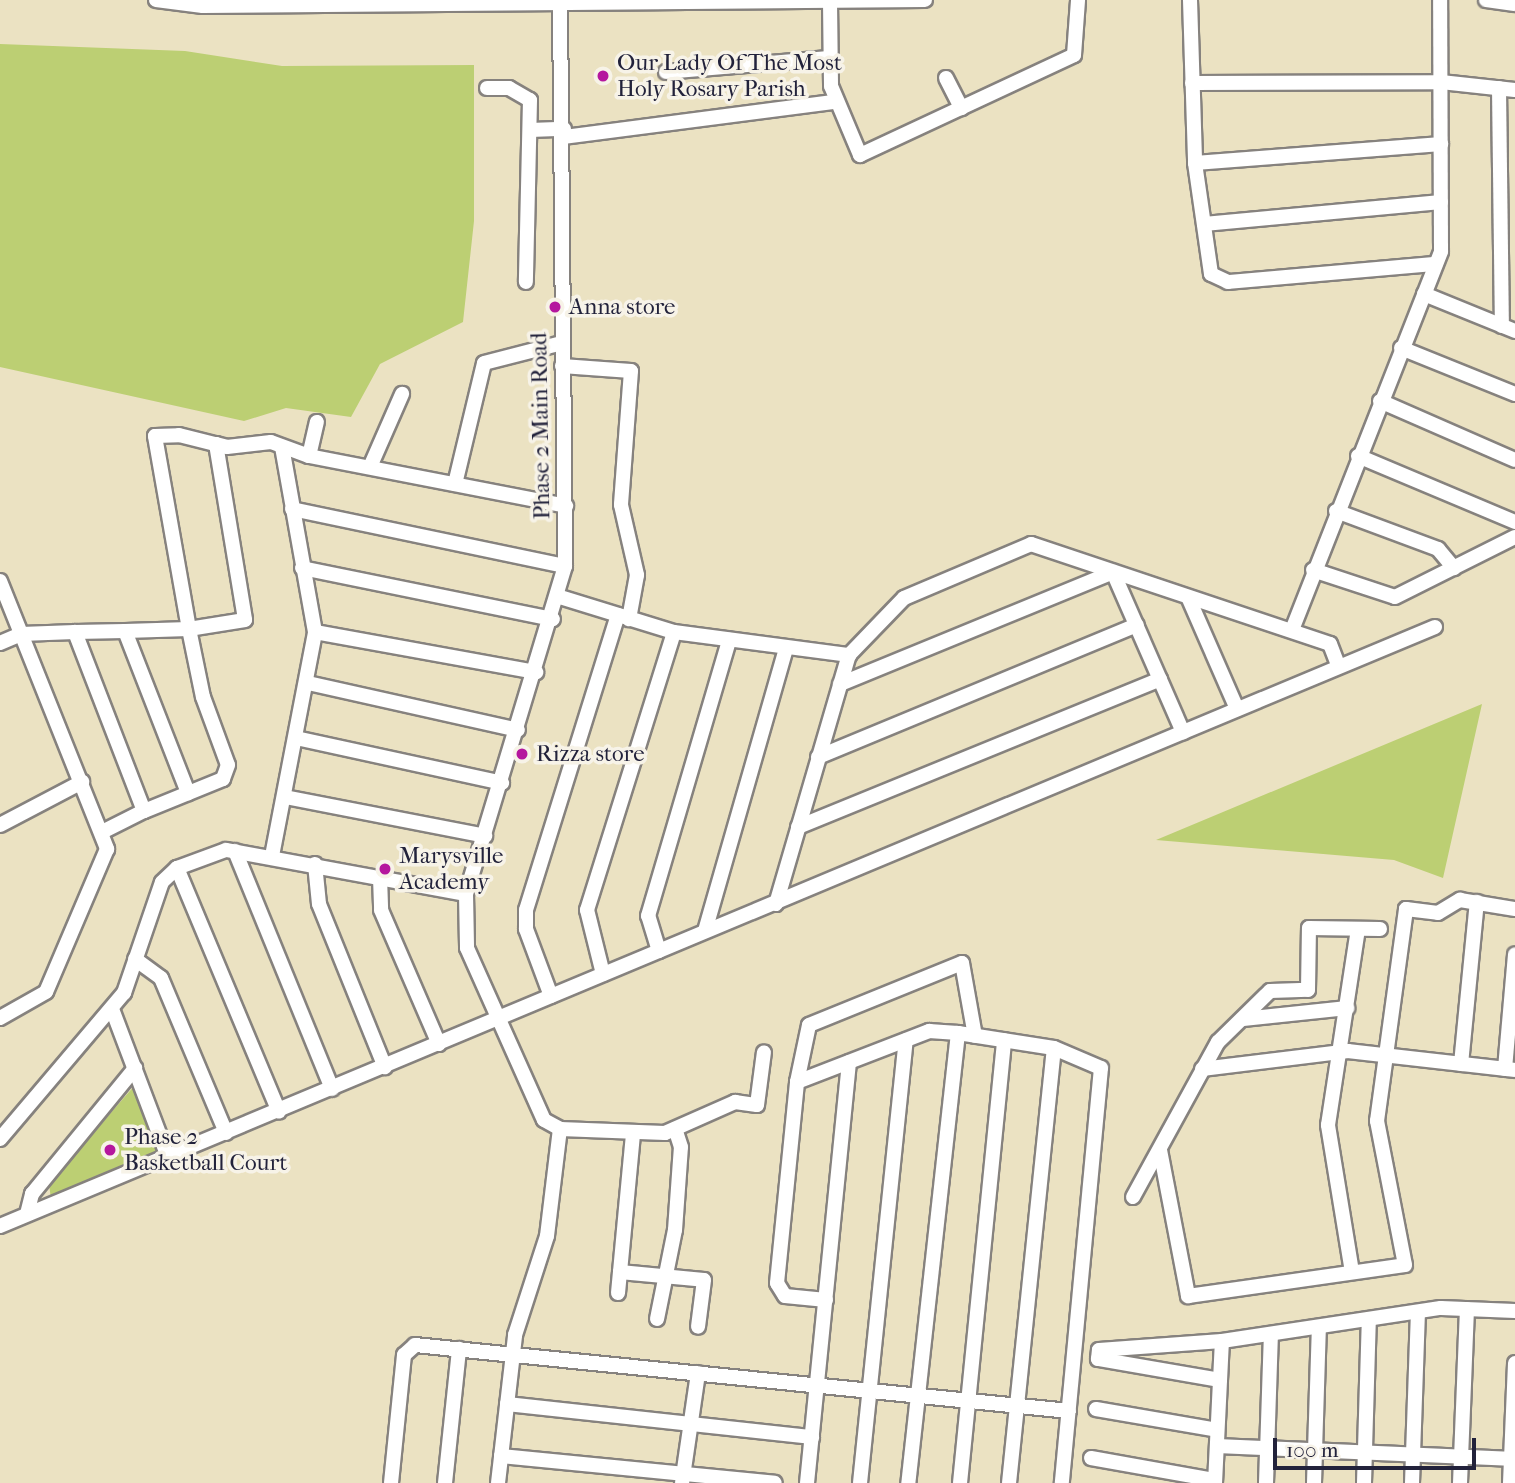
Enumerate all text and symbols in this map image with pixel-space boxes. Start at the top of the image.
place label: Our Lady Of The Most Holy Rosary Parish [617,49,842,103]
marker: Our Lady Of The Most Holy Rosary Parish [595,68,611,84]
place label: Anna store [569,293,675,321]
marker: Anna store [547,299,563,315]
street label: Phase 2 Main Road [526,332,556,520]
place label: Rizza store [536,740,645,768]
marker: Rizza store [514,746,530,762]
place label: Marysville Academy [399,842,503,896]
marker: Marysville Academy [377,861,393,877]
place label: Phase 2 Basketball Court [124,1123,288,1177]
marker: Phase 2 Basketball Court [102,1142,118,1158]
scale bar [1277,1424,1480,1468]
text: 100 m [1286,1438,1339,1462]

